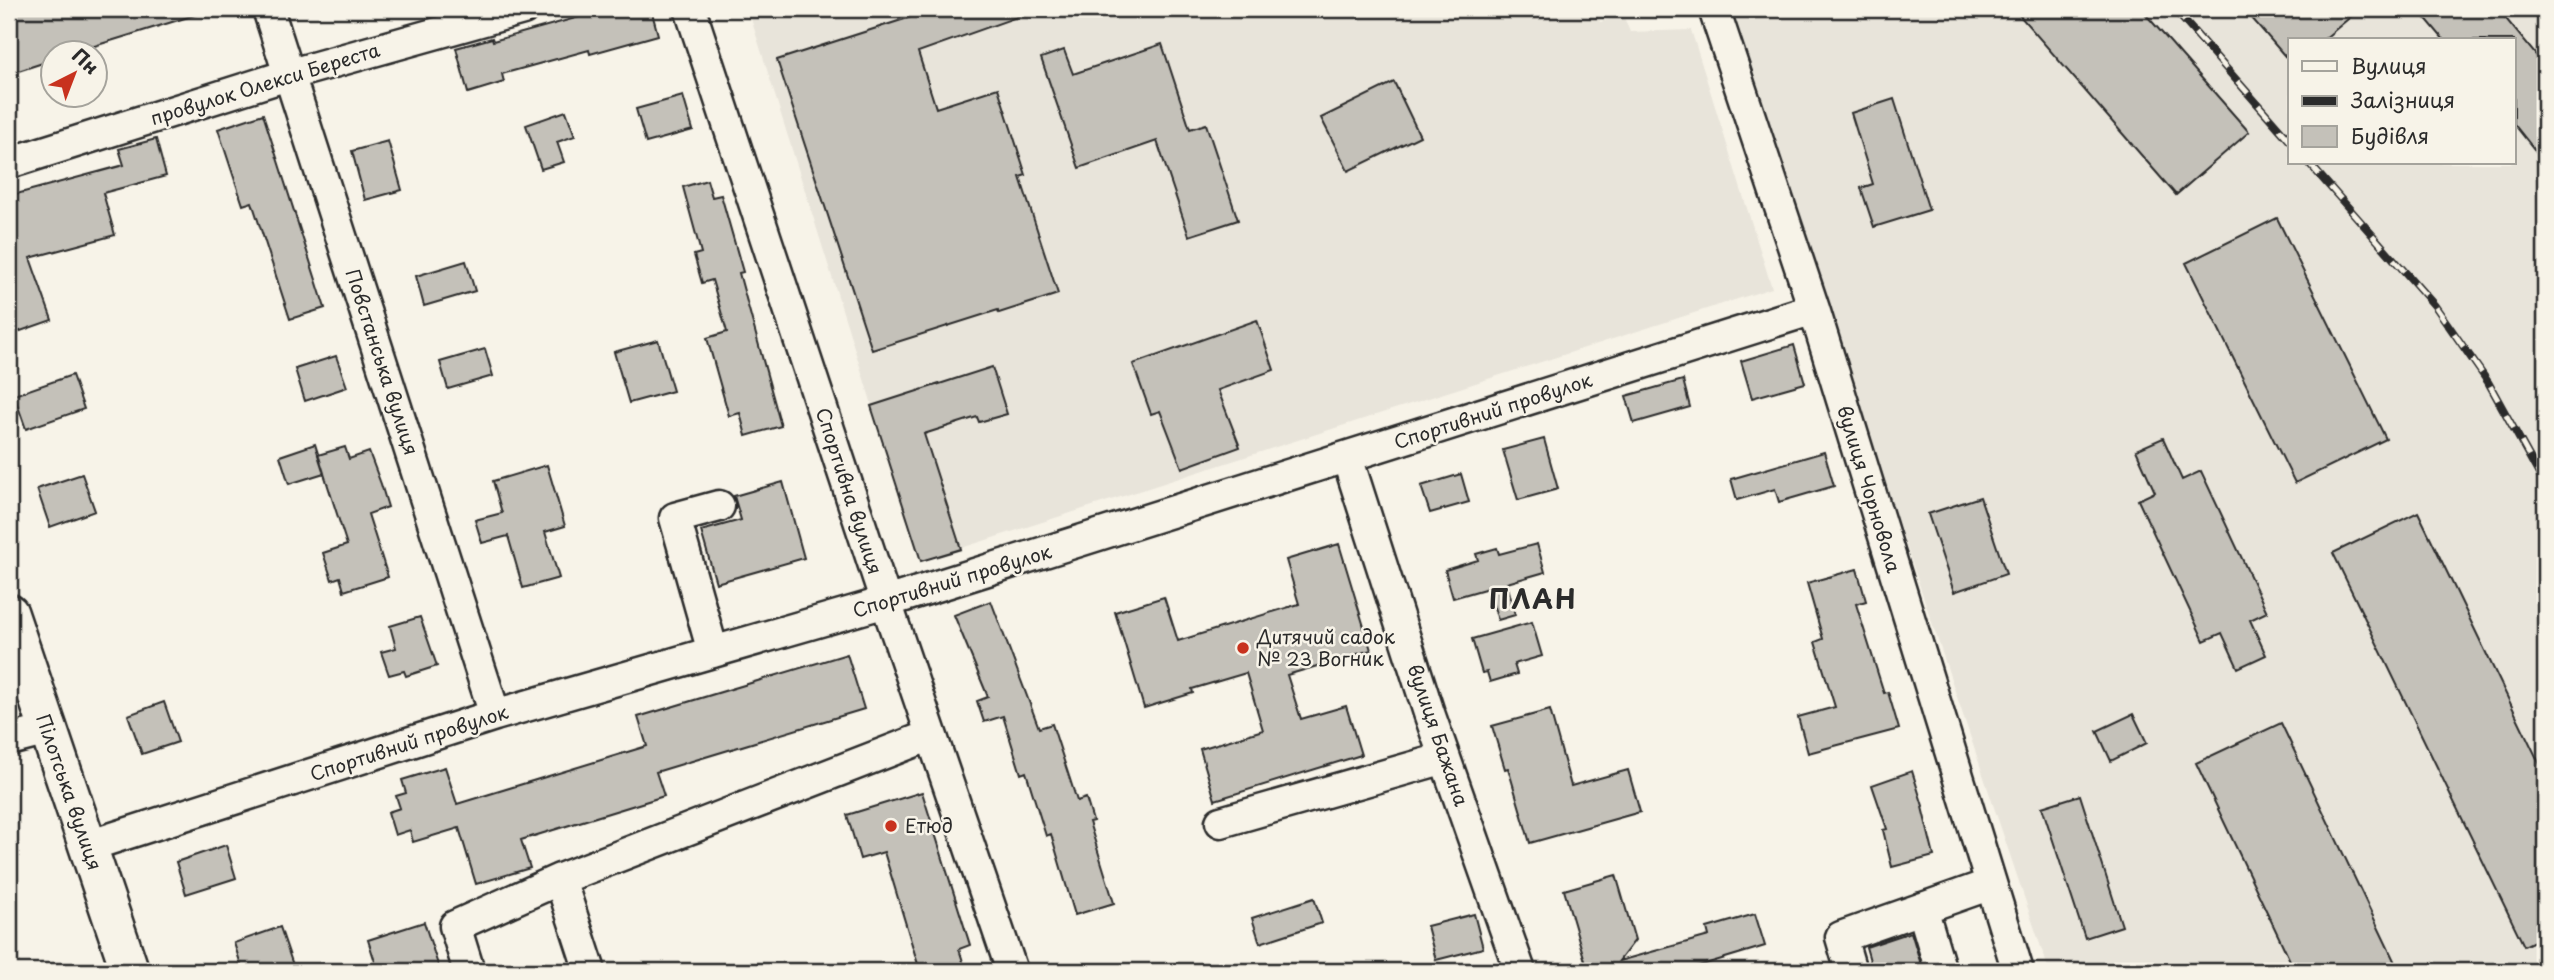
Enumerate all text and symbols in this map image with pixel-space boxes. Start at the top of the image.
street label: провулок Олекси Береста [146,35,383,131]
north arrow [38,38,108,108]
legend [2288,38,2516,164]
text: Пн [66,41,106,80]
text: Вулиця [2351,49,2427,81]
text: Залізниця [2350,83,2455,115]
text: Будівля [2351,119,2429,151]
street label: Повстанська вулиця [340,265,426,458]
street label: Спортивний провулок [1390,365,1596,455]
street label: вулиця Чорновола [1831,402,1909,576]
street label: Спортивна вулиця [810,404,890,578]
street label: Спортивний провулок [849,536,1055,624]
district label: ПЛАН [1489,579,1577,618]
place label: Дитячий садок № 23 Вогник [1256,622,1396,672]
marker: Дитячий садок № 23 Вогник [1235,640,1251,656]
street label: вулиця Бажана [1402,660,1476,809]
street label: Спортивний провулок [306,697,512,787]
street label: Пілотська вулиця [30,710,110,874]
place label: Етюд [905,811,953,839]
marker: Етюд [883,818,899,834]

